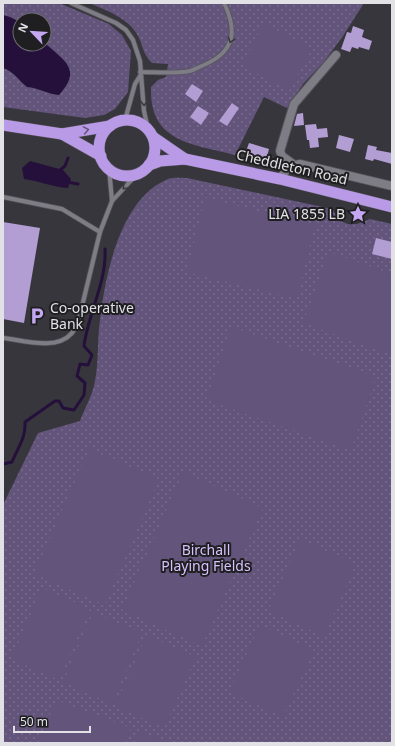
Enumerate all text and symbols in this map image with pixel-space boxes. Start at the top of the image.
north arrow [12,12,52,52]
text: N [14,20,31,35]
one-way arrow [227,36,235,43]
one-way arrow [139,100,148,106]
one-way arrow [83,126,89,135]
street label: Cheddleton Road [235,144,350,189]
one-way arrow [122,182,129,190]
place label: LIA 1855 LB [268,204,345,223]
place icon: LIA 1855 LB [348,204,368,224]
place label: Co-operative Bank [50,298,134,333]
parking icon: Co-operative Bank [27,306,47,326]
park label: Birchall Playing Fields [161,540,251,575]
scale bar [14,708,90,734]
text: 50 m [20,713,48,730]

